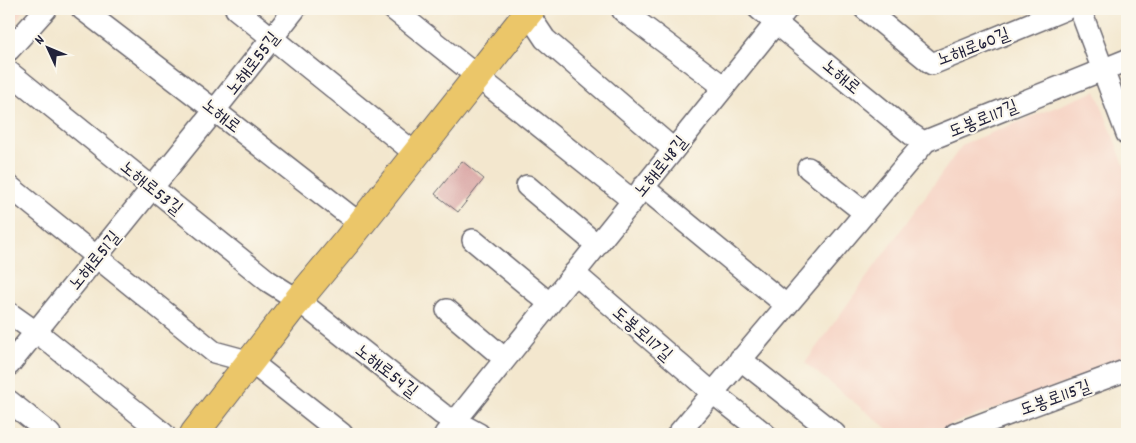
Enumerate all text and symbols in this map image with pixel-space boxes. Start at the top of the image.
north arrow [22,22,72,72]
street label: 노해로60길 [934,23,1015,74]
street label: 노해로55길 [221,27,287,102]
text: N [30,31,50,50]
street label: 노해로 [816,54,865,101]
street label: 노해로 [196,94,245,140]
street label: 도봉로117길 [946,95,1023,146]
street label: 노해로48길 [629,131,695,204]
street label: 노해로53길 [114,156,188,222]
street label: 노해로51길 [64,226,128,297]
street label: 도봉로117길 [606,302,677,369]
street label: 노해로54길 [349,339,423,405]
street label: 도봉로115길 [1017,375,1095,424]

